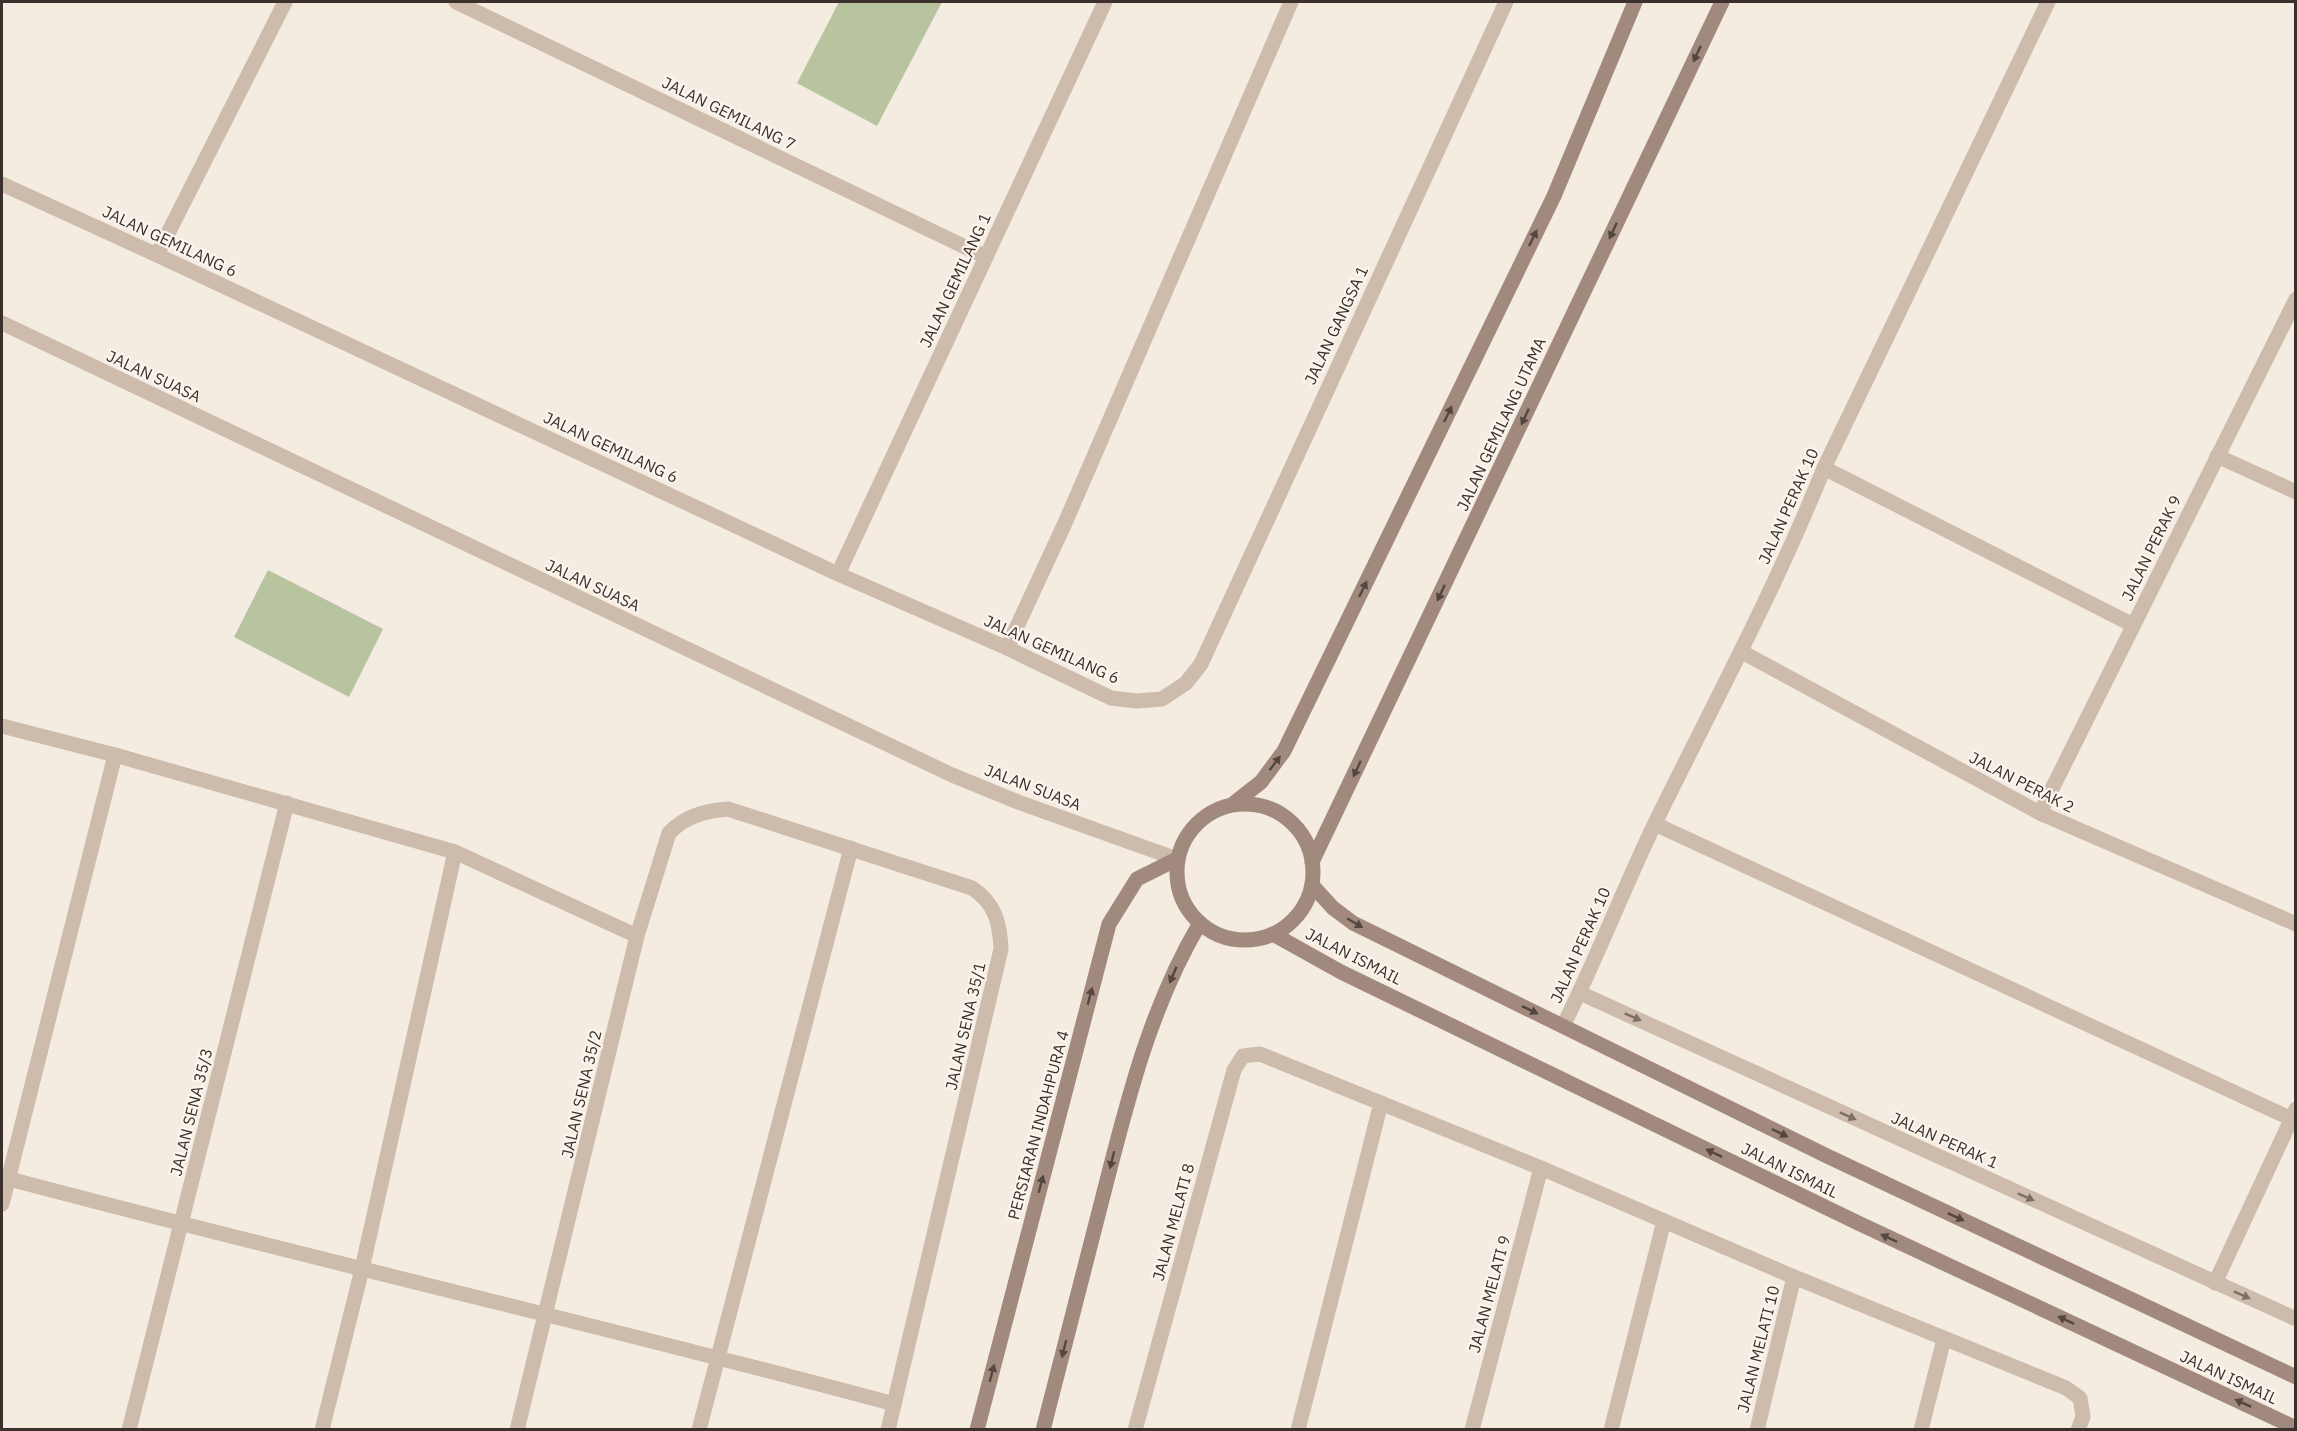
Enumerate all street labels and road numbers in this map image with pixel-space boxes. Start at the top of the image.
street label: JALAN GEMILANG 7 [659,72,799,154]
street label: JALAN GEMILANG 6 [100,201,240,281]
street label: JALAN GEMILANG 1 [915,210,995,350]
street label: JALAN GANGSA 1 [1300,262,1372,388]
street label: JALAN GEMILANG UTAMA [1452,334,1550,514]
street label: JALAN SUASA [104,345,204,407]
street label: JALAN GEMILANG 6 [541,407,681,487]
street label: JALAN PERAK 10 [1754,445,1822,567]
street label: JALAN PERAK 9 [2117,492,2185,604]
street label: JALAN SUASA [543,554,643,616]
street label: JALAN GEMILANG 6 [981,610,1123,688]
street label: JALAN PERAK 2 [1966,747,2078,817]
street label: JALAN SUASA [982,759,1084,815]
street label: JALAN PERAK 10 [1546,884,1614,1006]
street label: JALAN ISMAIL [1303,923,1405,989]
street label: JALAN SENA 35/1 [941,960,989,1092]
street label: JALAN SENA 35/2 [557,1028,605,1160]
street label: PERSIARAN INDAHPURA 4 [1003,1028,1073,1222]
street label: JALAN SENA 35/3 [165,1046,217,1178]
street label: JALAN PERAK 1 [1888,1107,2002,1173]
street label: JALAN ISMAIL [1738,1138,1842,1202]
street label: JALAN MELATI 8 [1148,1161,1198,1283]
street label: JALAN MELATI 9 [1464,1233,1514,1355]
street label: JALAN MELATI 10 [1733,1283,1783,1415]
street label: JALAN ISMAIL [2177,1346,2281,1408]

